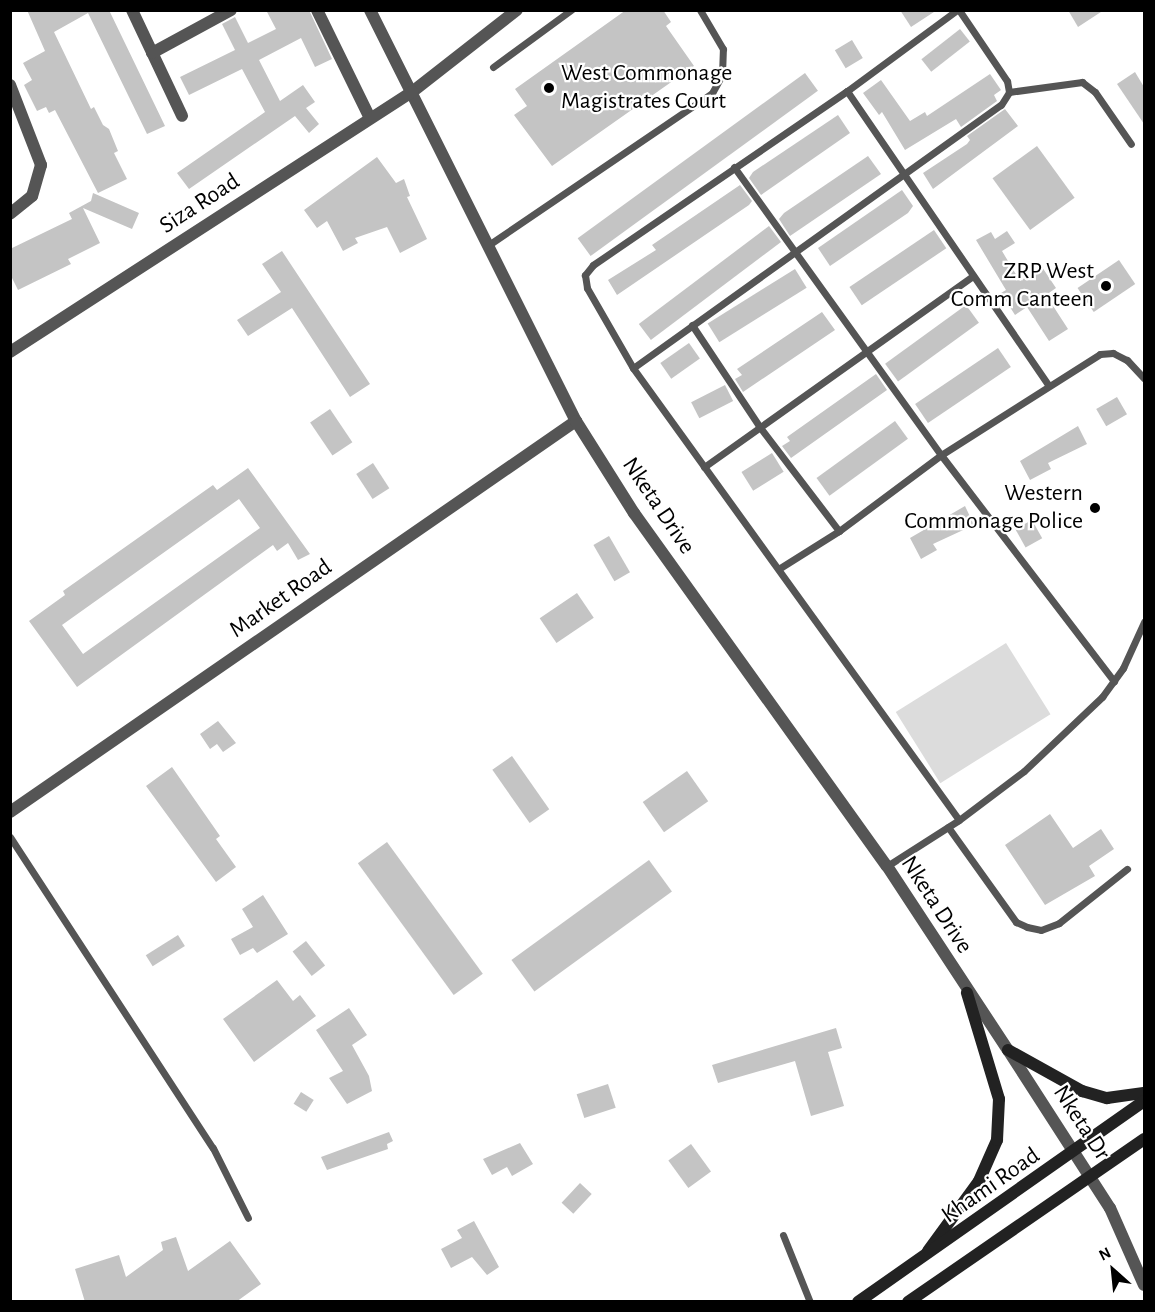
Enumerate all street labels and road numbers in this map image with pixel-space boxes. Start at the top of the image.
street label: Siza Road [154,167,246,241]
street label: Nketa Drive [615,452,701,560]
street label: Market Road [224,553,338,645]
street label: Nketa Drive [894,851,978,959]
street label: Nketa Dr [1046,1080,1116,1166]
street label: Khami Road [936,1142,1046,1230]

